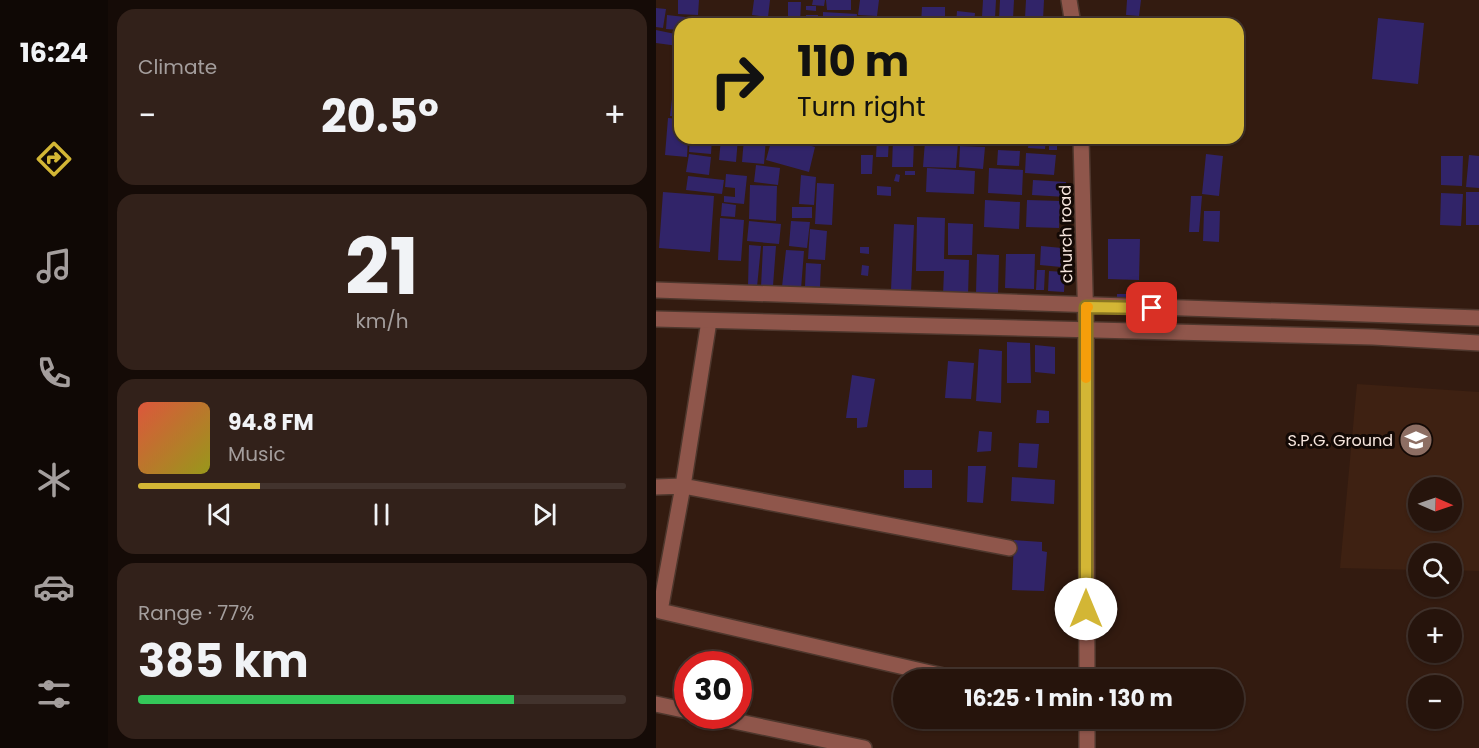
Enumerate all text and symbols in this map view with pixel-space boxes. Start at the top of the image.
text: 110 m [797,32,909,91]
text: 16:24 [20,34,88,71]
icon: right [698,42,776,120]
text: Climate [138,53,217,81]
text: 20.5° [321,85,439,148]
text: Turn right [797,88,926,125]
text: − [138,92,156,139]
text: + [603,92,626,139]
icon: directions [33,138,75,180]
street label: church road [1054,185,1078,283]
text: 21 [345,212,419,321]
icon: music [33,245,75,287]
pin [1126,282,1177,333]
icon: arrive [1135,291,1168,324]
text: km/h [355,307,409,335]
icon: phone [33,352,75,394]
text: 94.8 FM [228,407,314,438]
school or university icon: S.P.G. Ground [1398,422,1434,458]
place label: S.P.G. Ground [1288,429,1393,452]
text: Music [228,440,286,468]
icon: climate [33,459,75,501]
north arrow [1408,477,1462,531]
map controls [1408,477,1462,729]
icon: previous [203,498,236,531]
icon: pause [365,498,398,531]
icon: next [528,498,561,531]
button: search [1408,543,1462,597]
icon: car [33,566,75,608]
position arrow [1054,577,1118,641]
text: Range · 77% [138,599,254,627]
button: + [1408,609,1462,663]
text: 385 km [138,630,309,693]
speed limit sign: 30 [674,651,752,729]
icon: filters [33,673,75,715]
button: − [1408,675,1462,729]
text: 16:25 · 1 min · 130 m [964,683,1173,714]

